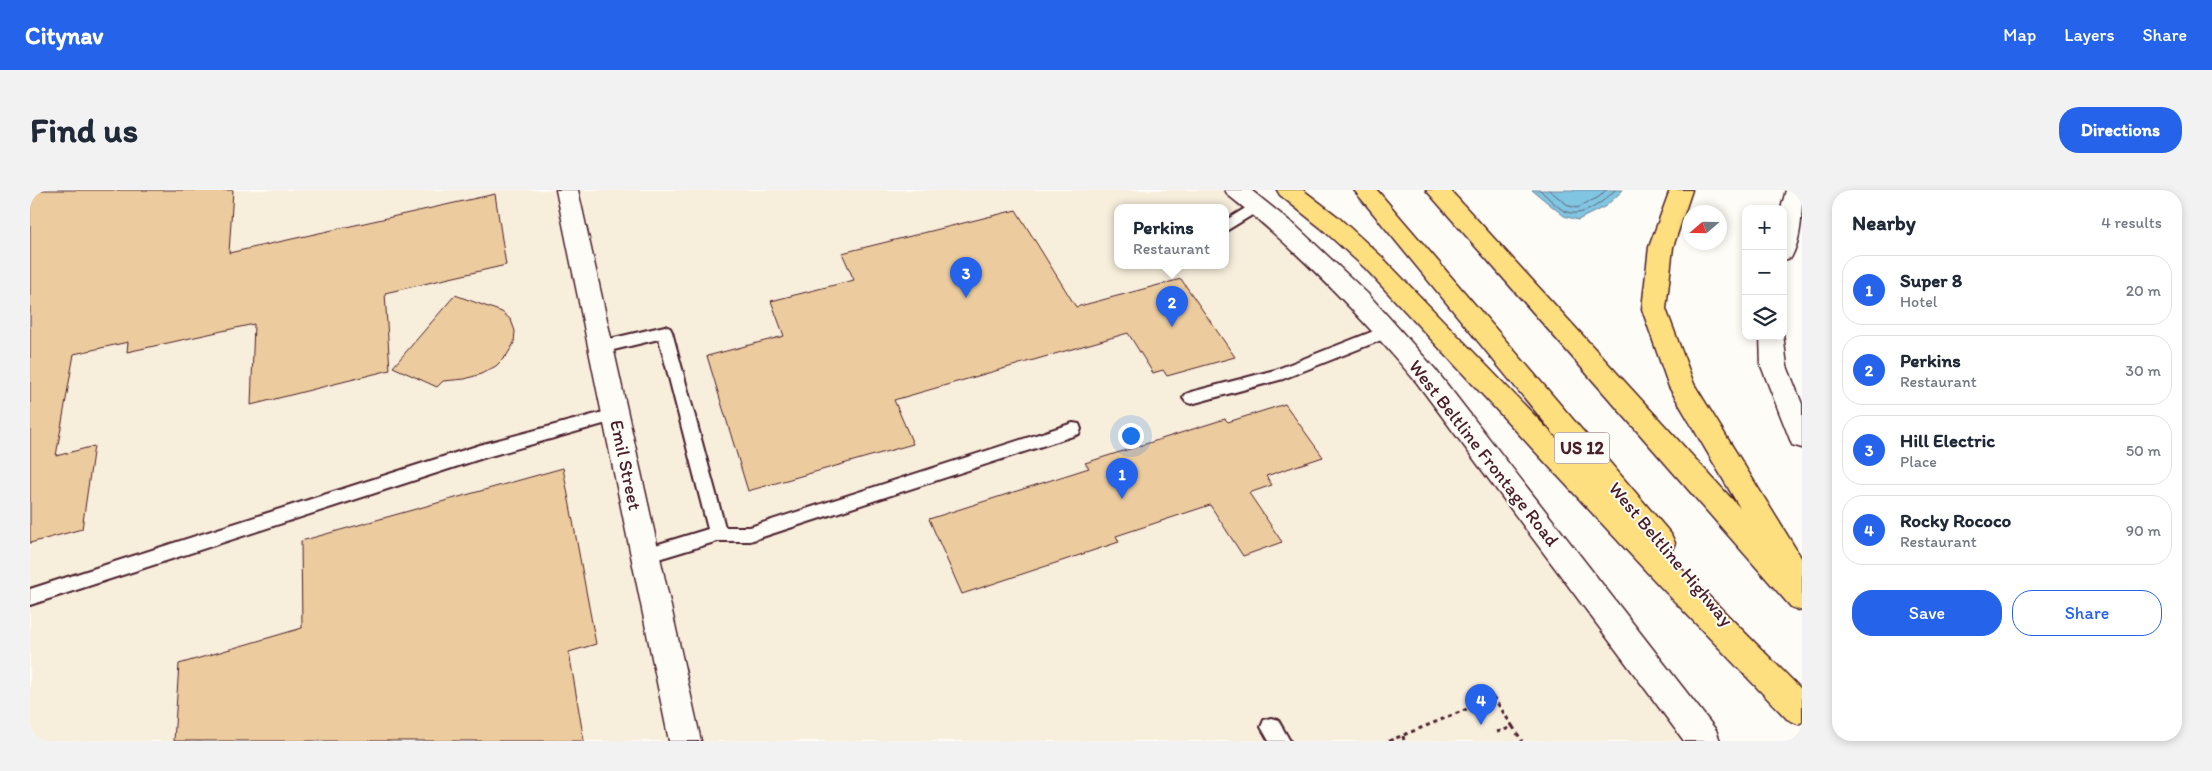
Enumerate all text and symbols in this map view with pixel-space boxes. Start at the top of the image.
text: Citynav [25,21,103,50]
text: Map [2003,24,2036,46]
text: Layers [2064,24,2114,46]
text: Share [2142,24,2187,46]
button: Directions [2059,107,2182,153]
text: Find us [30,109,138,151]
popup [1114,204,1229,269]
north arrow [1682,205,1727,250]
map controls [1742,205,1787,340]
button: + [1742,205,1787,250]
text: Nearby [1852,210,1916,235]
text: 4 results [2101,213,2162,232]
text: Perkins [1133,216,1194,239]
text: Restaurant [1133,239,1210,258]
button: − [1742,250,1787,295]
pin: 3 [950,257,982,298]
text: Super 8 [1900,269,1962,292]
text: 1 [1865,281,1873,300]
text: 20 m [2126,281,2161,300]
pin: 2 [1156,286,1188,327]
text: Hotel [1900,292,1937,311]
button: layers [1742,295,1787,340]
text: Perkins [1900,349,1961,372]
street label: West Beltline Frontage Road [1404,355,1564,551]
text: 2 [1865,361,1873,380]
text: 30 m [2125,361,2161,380]
text: Restaurant [1900,372,1977,391]
street label: Emil Street [605,418,647,512]
your location [1118,423,1144,449]
text: Hill Electric [1900,429,1995,452]
road number: US 12 [1554,432,1610,464]
text: 3 [1865,441,1873,460]
text: 50 m [2126,441,2161,460]
text: Place [1900,452,1937,471]
pin: 1 [1106,458,1138,499]
street label: West Beltline Highway [1604,477,1738,631]
text: Rocky Rococo [1900,509,2011,532]
text: 4 [1864,521,1874,540]
text: 90 m [2126,521,2161,540]
text: Restaurant [1900,532,1977,551]
button: Save [1852,590,2002,636]
button: Share [2012,590,2162,636]
pin: 4 [1465,684,1497,725]

